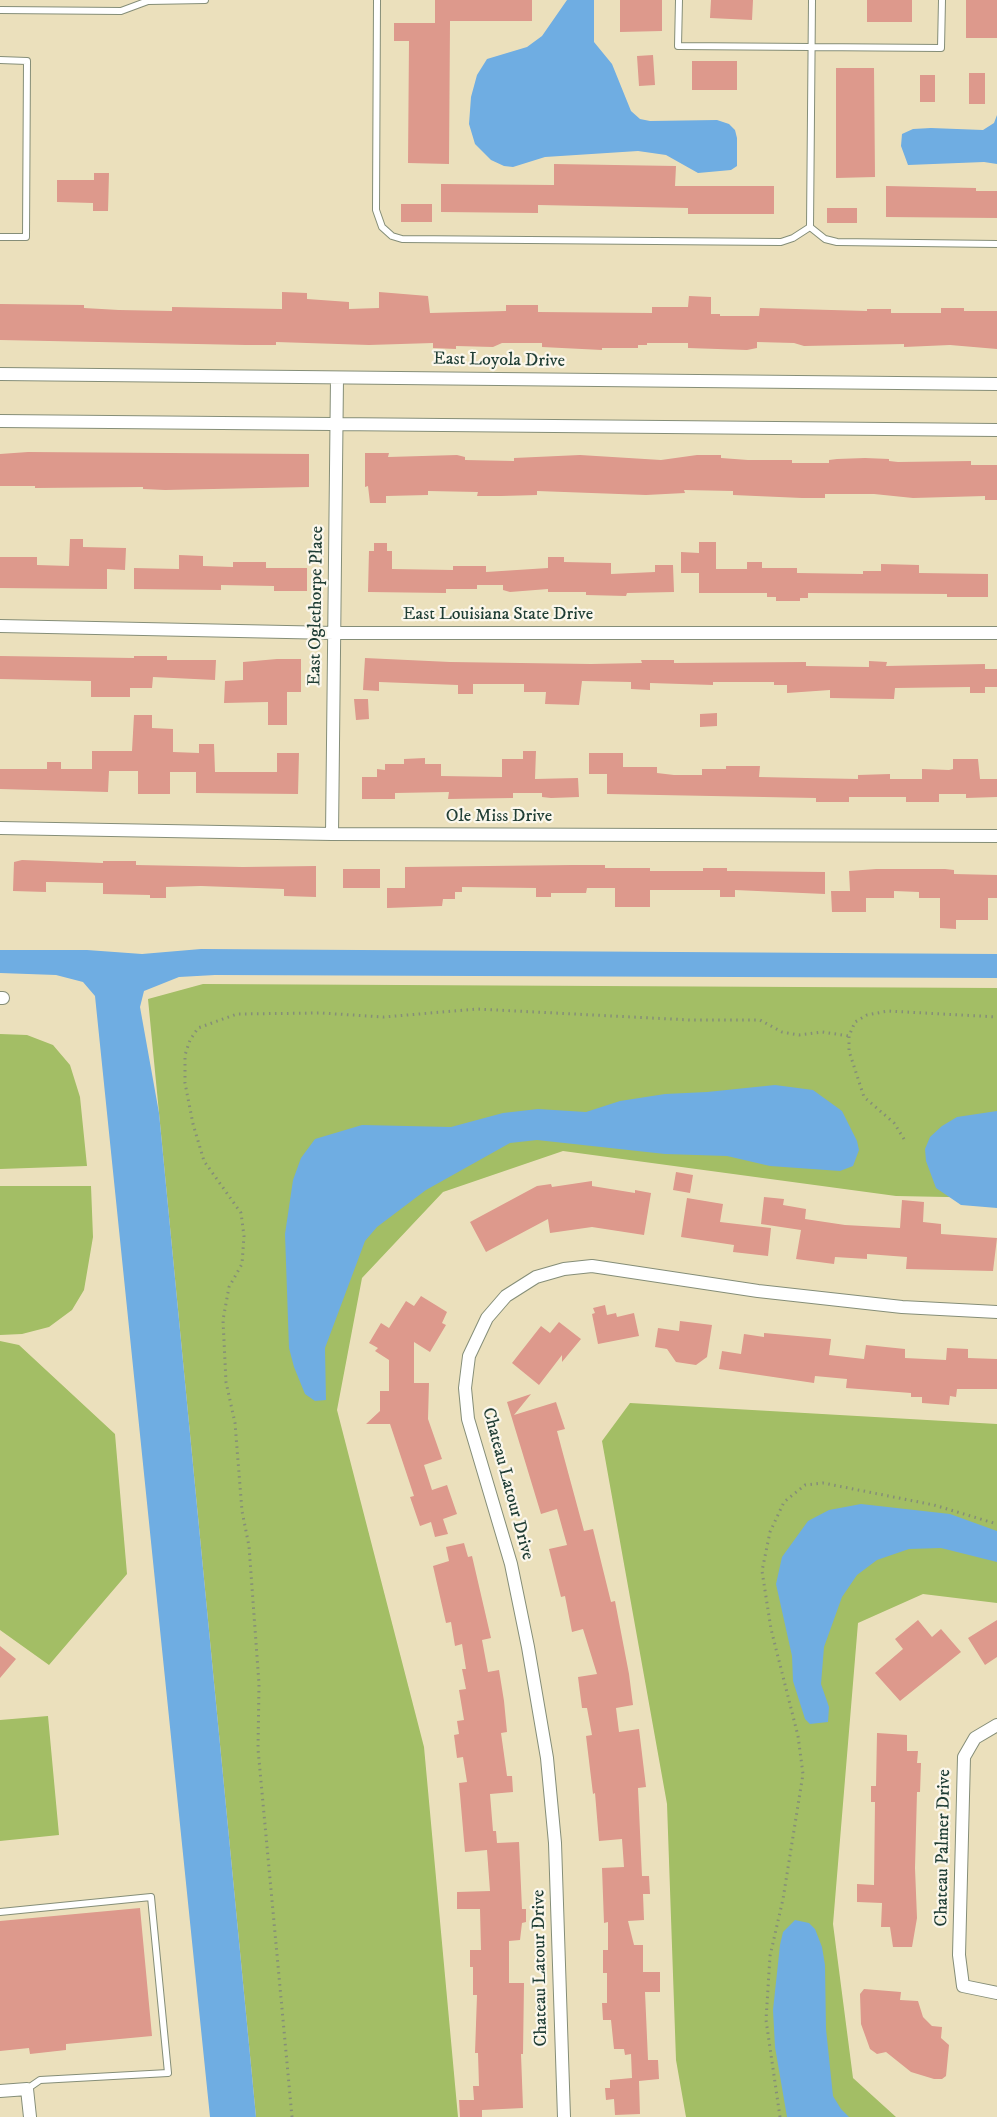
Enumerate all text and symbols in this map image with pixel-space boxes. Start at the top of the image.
street label: East Loyola Drive [433,349,565,373]
street label: East Oglethorpe Place [305,526,329,686]
street label: East Louisiana State Drive [403,604,593,626]
street label: Ole Miss Drive [446,806,552,828]
street label: Chateau Latour Drive [476,1405,538,1563]
street label: Chateau Palmer Drive [932,1769,956,1927]
street label: Chateau Latour Drive [529,1889,553,2047]

